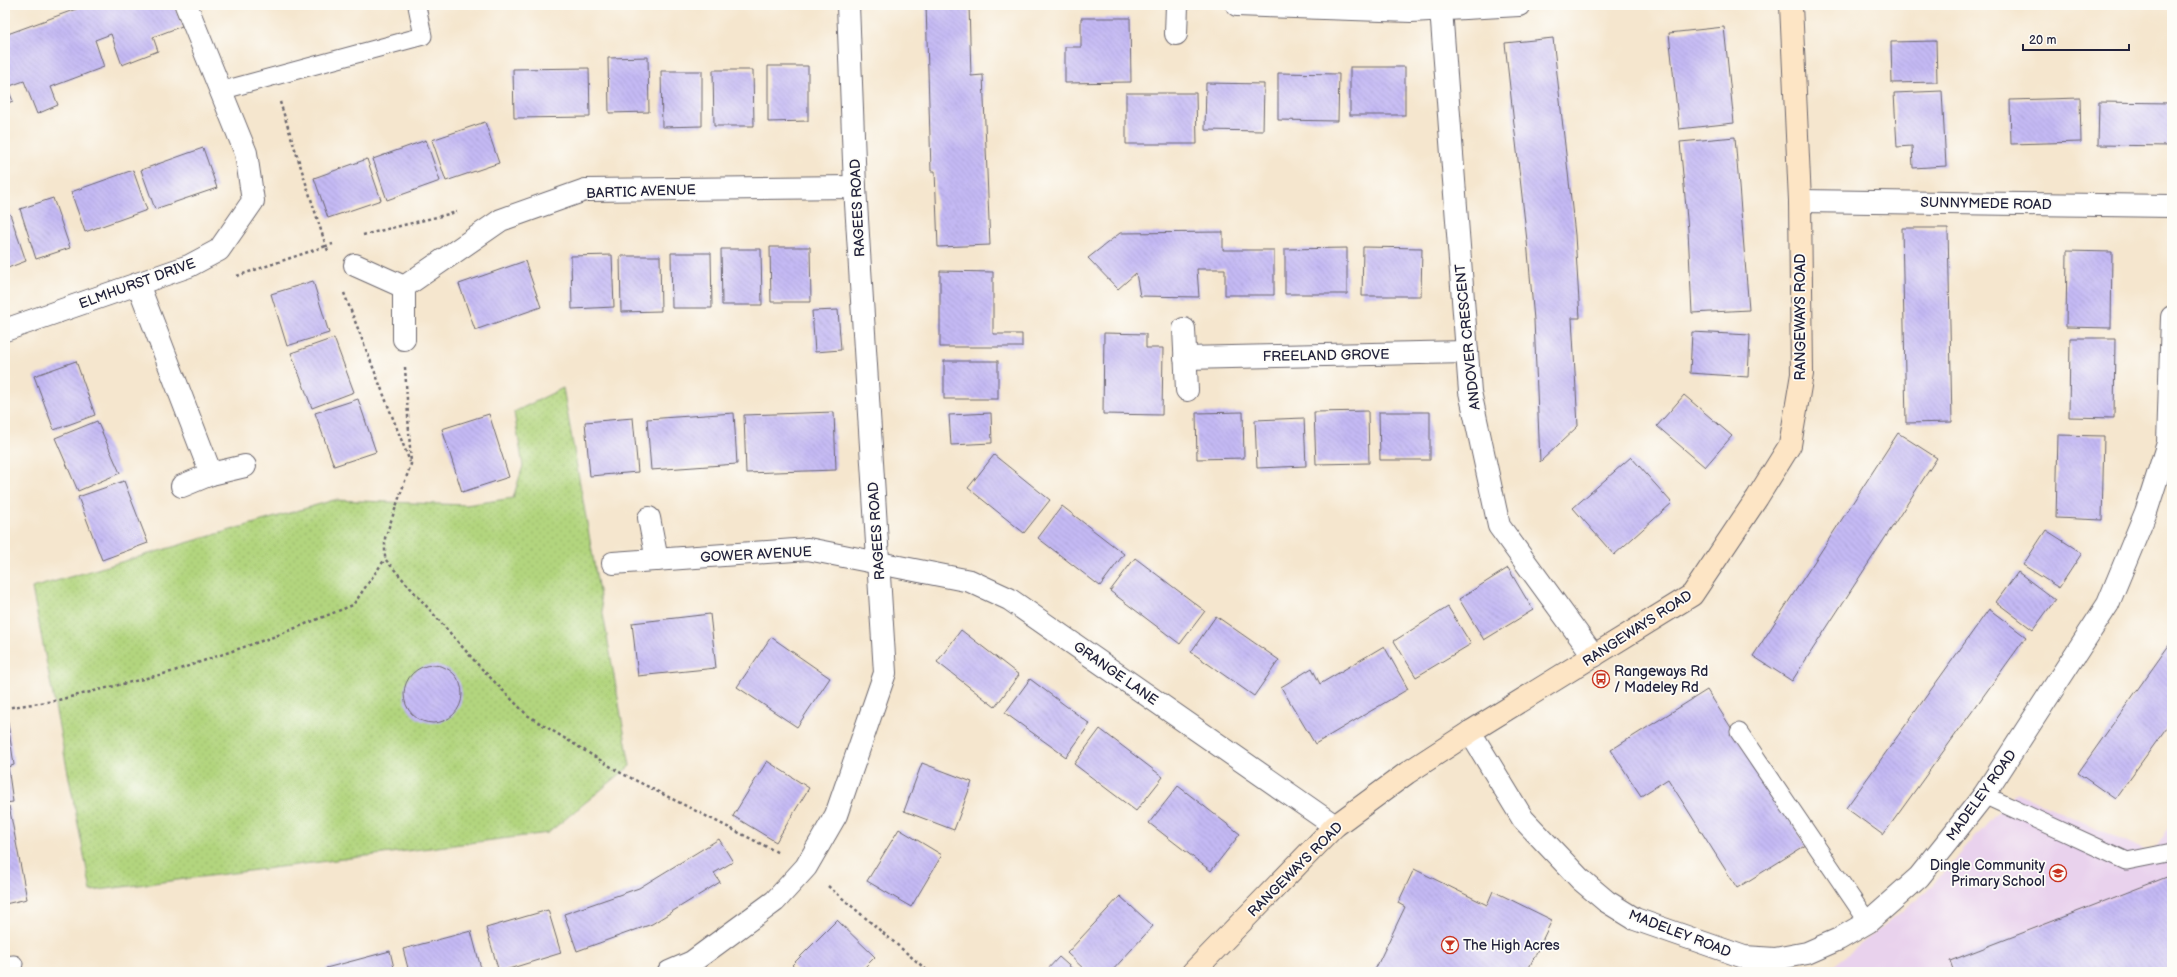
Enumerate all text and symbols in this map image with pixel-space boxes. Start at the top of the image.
scale bar [2023,26,2129,52]
text: 20 m [2029,33,2056,48]
street label: RAGEES ROAD [846,158,869,257]
street label: BARTIC AVENUE [586,181,696,202]
street label: SUNNYMEDE ROAD [1920,194,2052,213]
street label: RANGEWAYS ROAD [1792,253,1809,381]
street label: ELMHURST DRIVE [77,255,198,312]
street label: ANDOVER CRESCENT [1451,262,1484,411]
street label: FREELAND GROVE [1263,346,1389,365]
street label: RAGEES ROAD [865,481,888,581]
street label: GOWER AVENUE [700,543,812,566]
street label: RANGEWAYS ROAD [1579,587,1695,670]
street label: GRANGE LANE [1070,638,1161,709]
place label: Rangeways Rd / Madeley Rd [1614,663,1708,696]
bus stop icon: Rangeways Rd / Madeley Rd [1591,669,1611,689]
street label: MADELEY ROAD [1943,747,2020,844]
street label: RANGEWAYS ROAD [1244,818,1346,920]
place label: Dingle Community Primary School [1930,857,2046,890]
school or university icon: Dingle Community Primary School [2048,863,2068,883]
street label: MADELEY ROAD [1626,906,1733,961]
bar icon: The High Acres [1440,935,1460,955]
place label: The High Acres [1463,937,1560,954]

